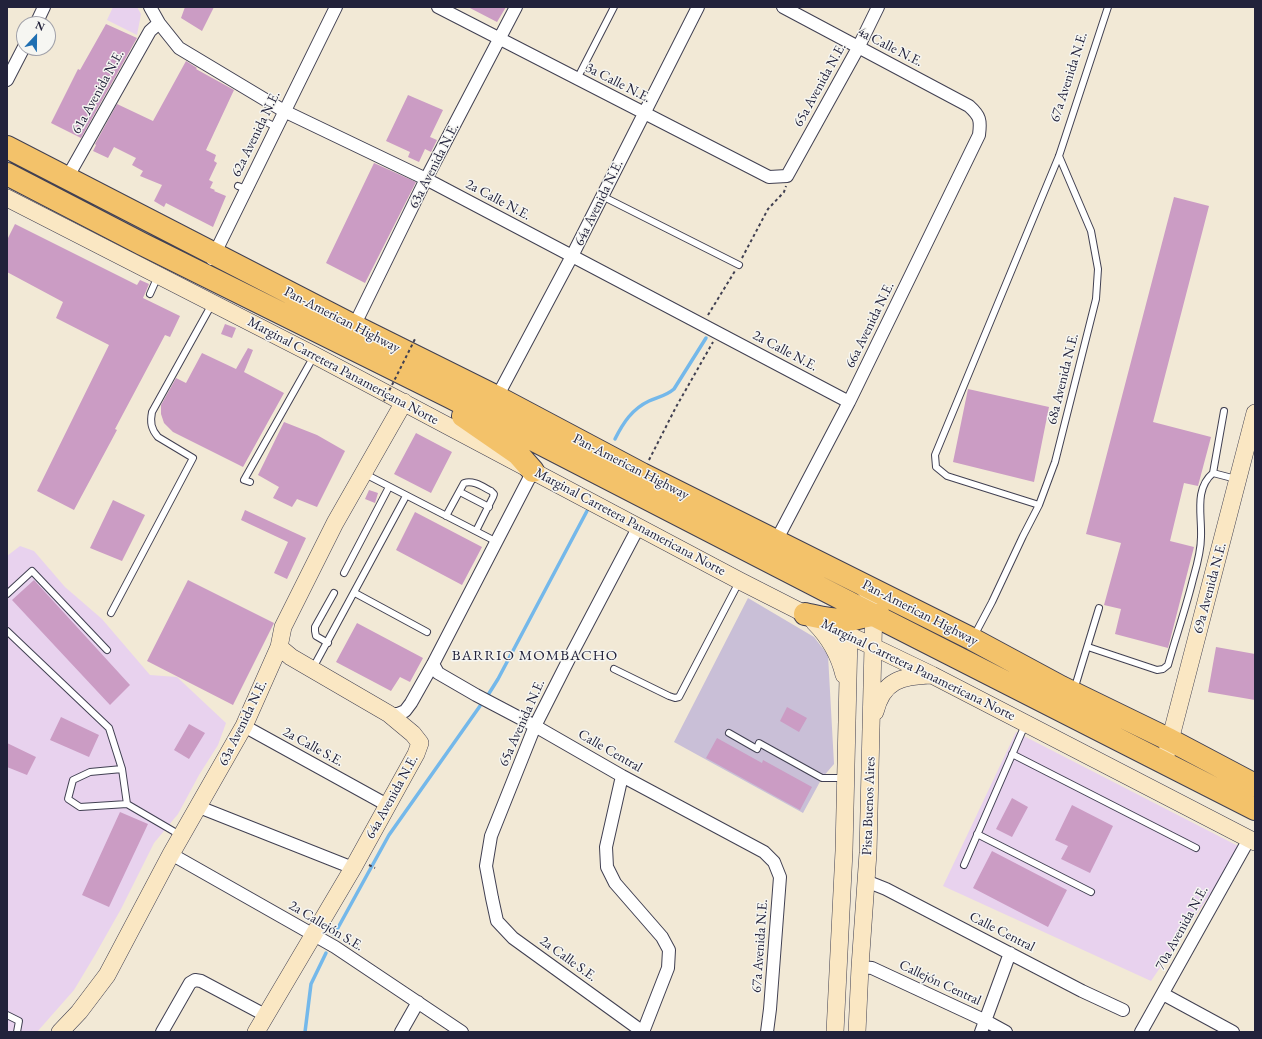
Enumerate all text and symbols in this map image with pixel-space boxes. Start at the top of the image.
north arrow [16,16,56,56]
text: N [33,18,47,34]
street label: 4a Calle N.E. [855,23,925,71]
street label: 67a Avenida N.E. [1047,30,1091,124]
street label: 65a Avenida N.E. [790,40,850,130]
street label: 61a Avenida N.E. [68,47,128,137]
street label: 3a Calle N.E. [583,59,653,107]
street label: 62a Avenida N.E. [228,88,284,180]
street label: 63a Avenida N.E. [405,121,463,211]
street label: 64a Avenida N.E. [571,157,627,249]
street label: 2a Calle N.E. [463,176,533,224]
street label: 66a Avenida N.E. [842,279,898,371]
street label: Pan-American Highway [281,283,403,357]
street label: Marginal Carretera Panamericana Norte [245,313,441,429]
street label: 2a Calle N.E. [750,327,820,375]
street label: 68a Avenida N.E. [1044,332,1082,426]
street label: Pan-American Highway [570,430,692,504]
street label: Marginal Carretera Panamericana Norte [532,464,728,580]
street label: 69a Avenida N.E. [1190,541,1230,635]
street label: Pan-American Highway [859,576,981,650]
street label: Marginal Carretera Panamericana Norte [818,616,1018,724]
district label: BARRIO MOMBACHO [452,647,618,665]
street label: 63a Avenida N.E. [215,677,271,769]
street label: 65a Avenida N.E. [495,677,549,769]
street label: 2a Calle S.E. [280,724,346,770]
street label: Calle Central [575,726,645,776]
street label: 64a Avenida N.E. [362,752,422,842]
street label: Pista Buenos Aires [859,756,879,856]
street label: 70a Avenida N.E. [1152,883,1212,973]
street label: 2a Callejón S.E. [286,897,366,955]
street label: 67a Avenida N.E. [748,899,772,993]
street label: Calle Central [966,908,1038,956]
street label: 2a Calle S.E. [536,933,600,985]
street label: Callejón Central [896,957,984,1009]

